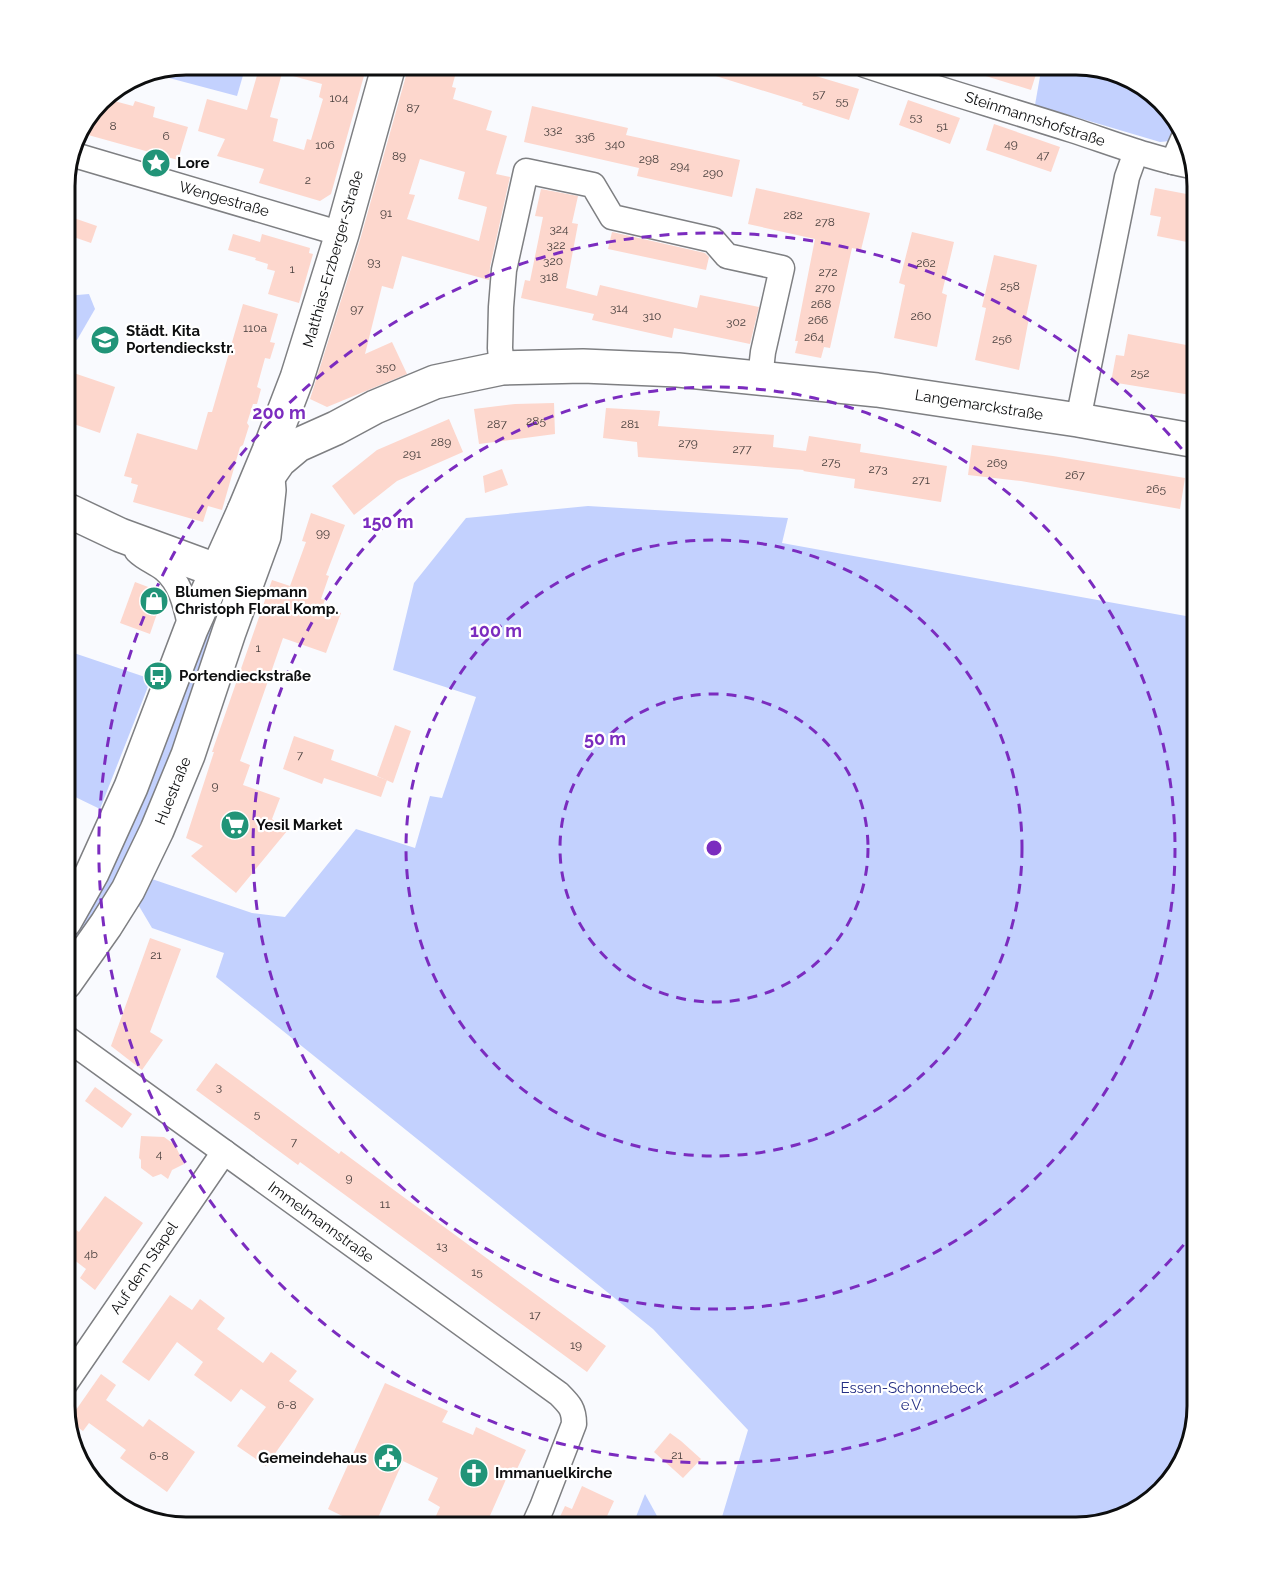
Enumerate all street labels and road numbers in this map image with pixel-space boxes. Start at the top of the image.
street label: Steinmannshofstraße [962,88,1108,150]
street label: Matthias-Erzberger-Straße [299,168,367,350]
street label: Wengestraße [177,178,271,221]
street label: Langemarckstraße [914,386,1045,424]
street label: Huestraße [151,754,195,828]
street label: Immelmannstraße [265,1178,378,1267]
street label: Auf dem Stapel [107,1218,182,1318]

